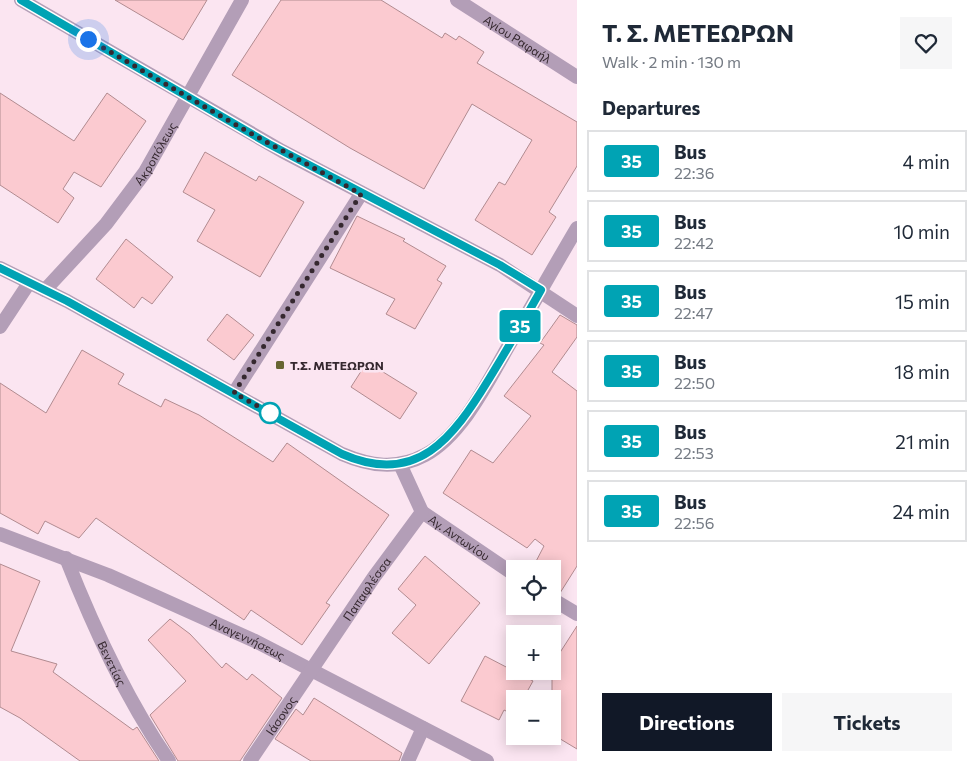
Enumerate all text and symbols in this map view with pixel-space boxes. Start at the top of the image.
street label: Αγίου Ραφαήλ [481,12,555,66]
button: heart [900,17,952,69]
text: Τ. Σ. ΜΕΤΕΩΡΩΝ [602,18,794,47]
your location [76,27,101,52]
text: Walk · 2 min · 130 m [602,52,741,71]
text: Departures [602,96,700,119]
street label: Ακροπόλεως [131,119,179,188]
text: Bus [674,140,706,163]
text: 35 [621,150,642,172]
text: 4 min [903,150,950,173]
text: 22:36 [674,163,714,182]
text: Bus [674,210,706,233]
text: 35 [621,220,642,242]
text: 10 min [893,220,950,243]
text: 22:42 [674,233,714,252]
text: Bus [674,280,706,303]
text: 35 [621,290,642,312]
text: 15 min [895,290,950,313]
text: 22:47 [674,303,713,322]
line badge: 35 [498,310,542,342]
text: 35 [510,315,530,337]
text: Bus [674,350,706,373]
place label: Τ.Σ. ΜΕΤΕΩΡΩΝ [290,358,384,372]
marker: Τ.Σ. ΜΕΤΕΩΡΩΝ [274,359,286,371]
text: 35 [621,360,642,382]
text: 18 min [894,360,950,383]
text: 22:50 [674,373,715,392]
unlabelled marker [259,402,281,424]
text: Bus [674,420,706,443]
text: 35 [621,430,642,452]
text: 21 min [895,430,950,453]
text: 22:53 [674,443,714,462]
text: Bus [674,490,706,513]
text: 35 [621,500,642,522]
text: 24 min [892,500,950,523]
street label: Αγ. Αντωνίου [426,512,493,563]
text: 22:56 [674,513,714,532]
street label: Παπαφλέσσα [340,554,393,623]
map controls [506,560,561,745]
button: locate [506,560,561,615]
street label: Αναγεννήσεως [208,615,287,662]
button: + [506,625,561,680]
street label: Βενετίας [95,639,129,688]
button: − [506,690,561,745]
street label: Ιάσονος [263,693,299,738]
button: Directions [602,693,772,751]
button: Tickets [782,693,952,751]

